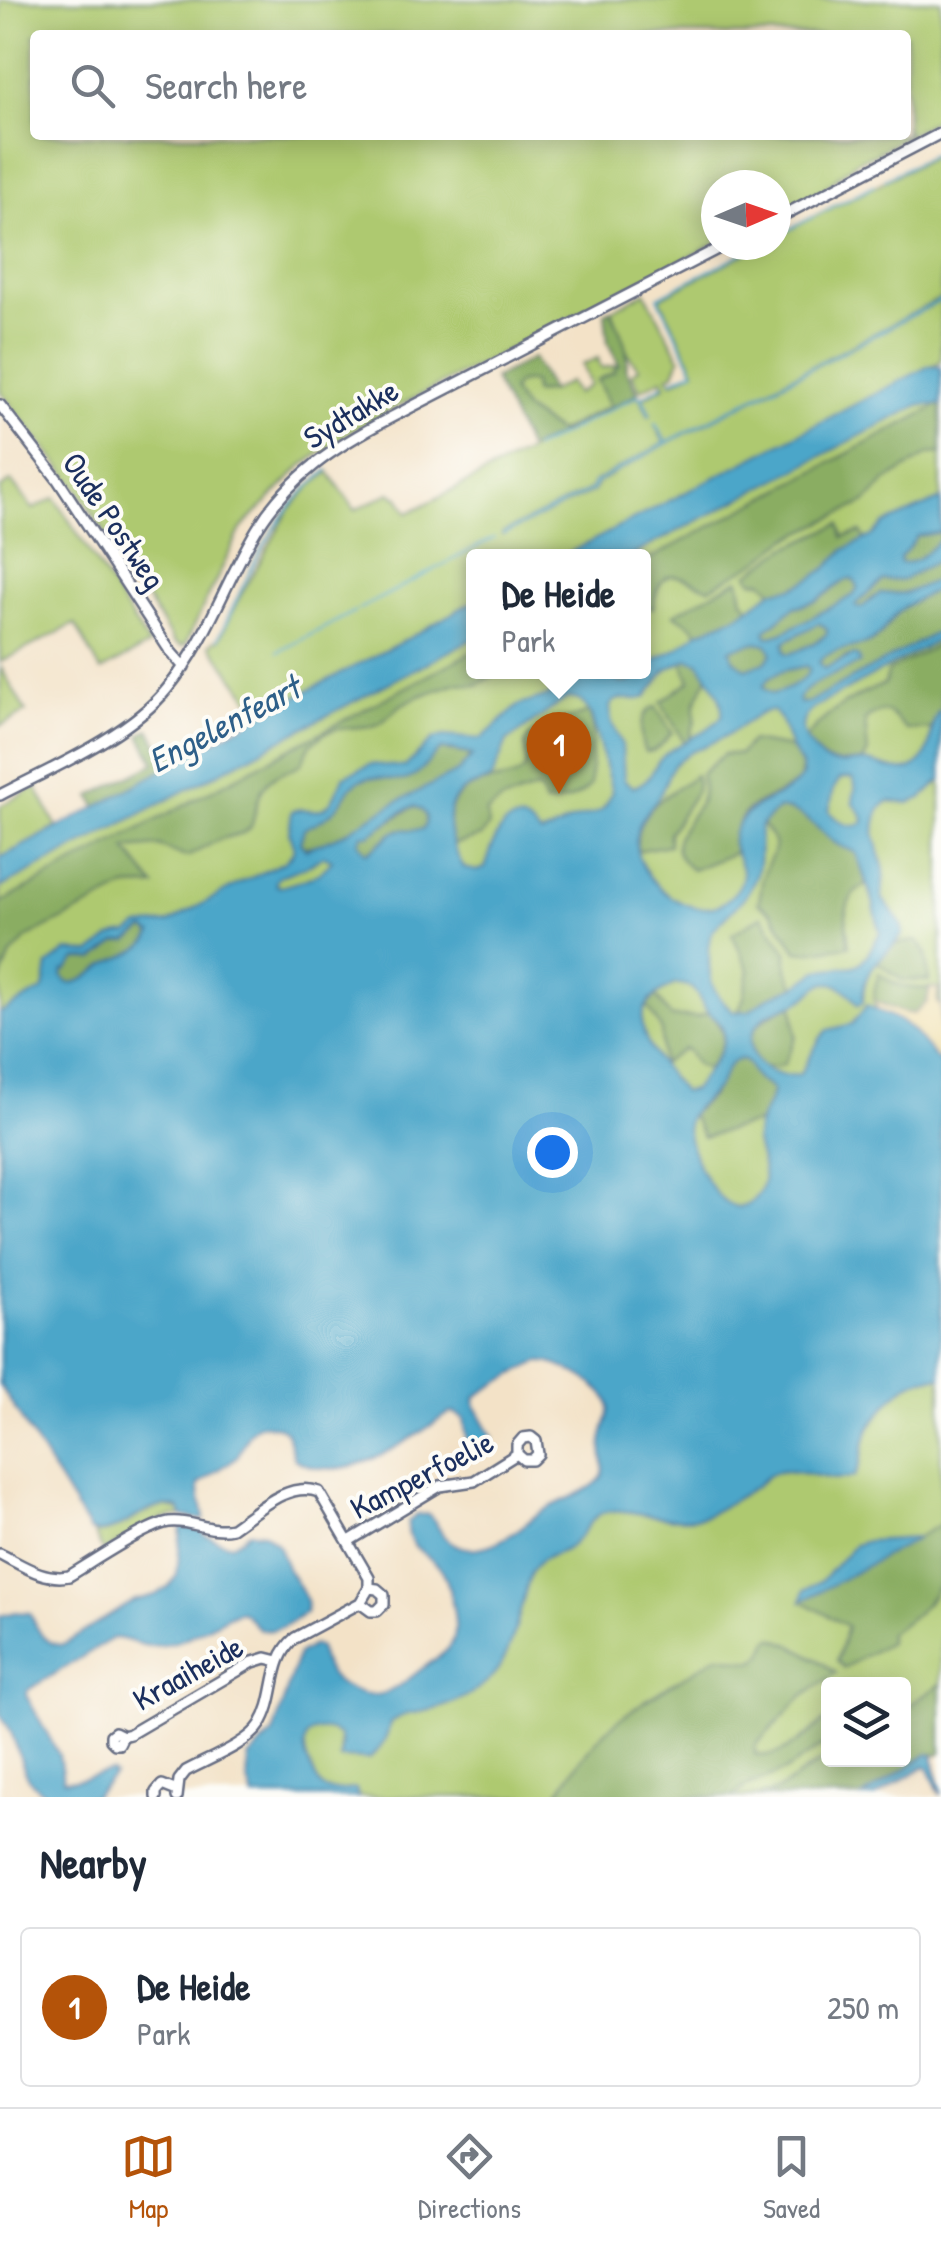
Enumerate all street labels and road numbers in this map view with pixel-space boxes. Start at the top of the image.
street label: Sydtakke [295,368,406,459]
street label: Oude Postweg [53,444,176,598]
street label: Kamperfoelie [343,1420,501,1529]
street label: Kraaiheide [125,1625,251,1720]

